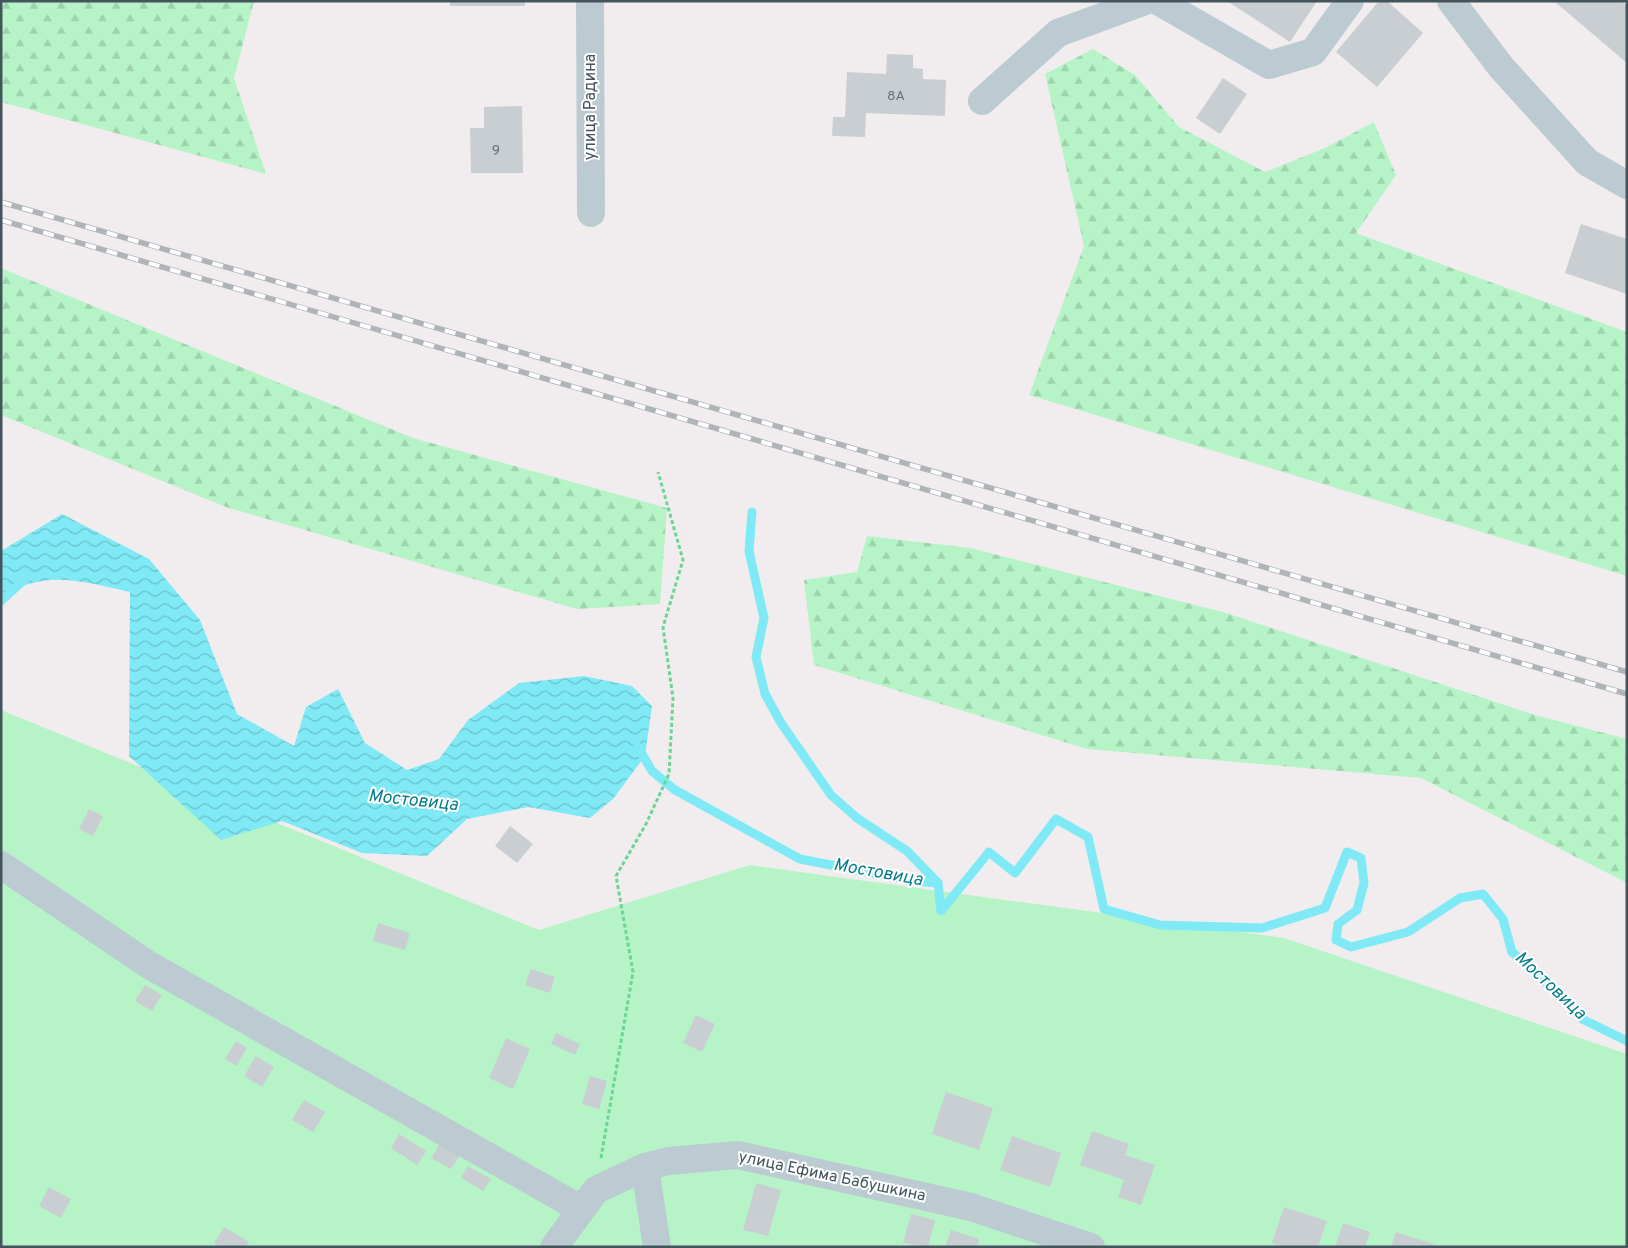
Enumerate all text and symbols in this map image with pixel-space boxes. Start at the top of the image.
street label: улица Радина [581,54,601,160]
house number: 8А [887,88,905,105]
house number: 9 [492,142,500,159]
water label: Мостовица [367,785,460,817]
water label: Мостовица [832,854,925,892]
water label: Мостовица [1509,947,1591,1026]
street label: улица Ефима Бабушкина [736,1147,928,1207]

